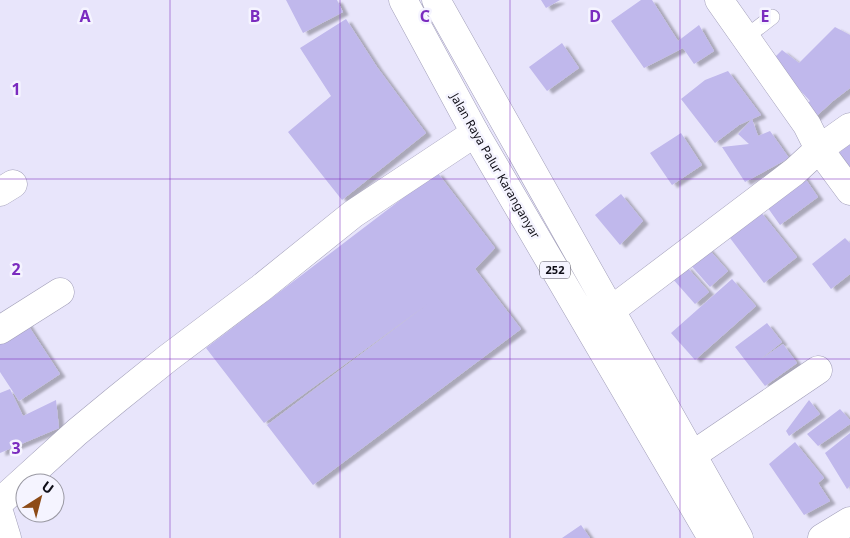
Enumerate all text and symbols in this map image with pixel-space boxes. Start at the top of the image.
text: A [79,5,91,27]
text: B [250,5,260,27]
text: C [420,5,430,27]
text: D [589,5,601,27]
text: E [761,5,770,27]
text: 1 [11,78,21,100]
street label: Jalan Raya Palur Karanganyar [446,89,544,242]
text: 2 [11,258,21,280]
road number: 252 [540,262,570,278]
text: 3 [11,437,21,459]
north arrow [15,473,65,523]
text: U [38,476,58,498]

